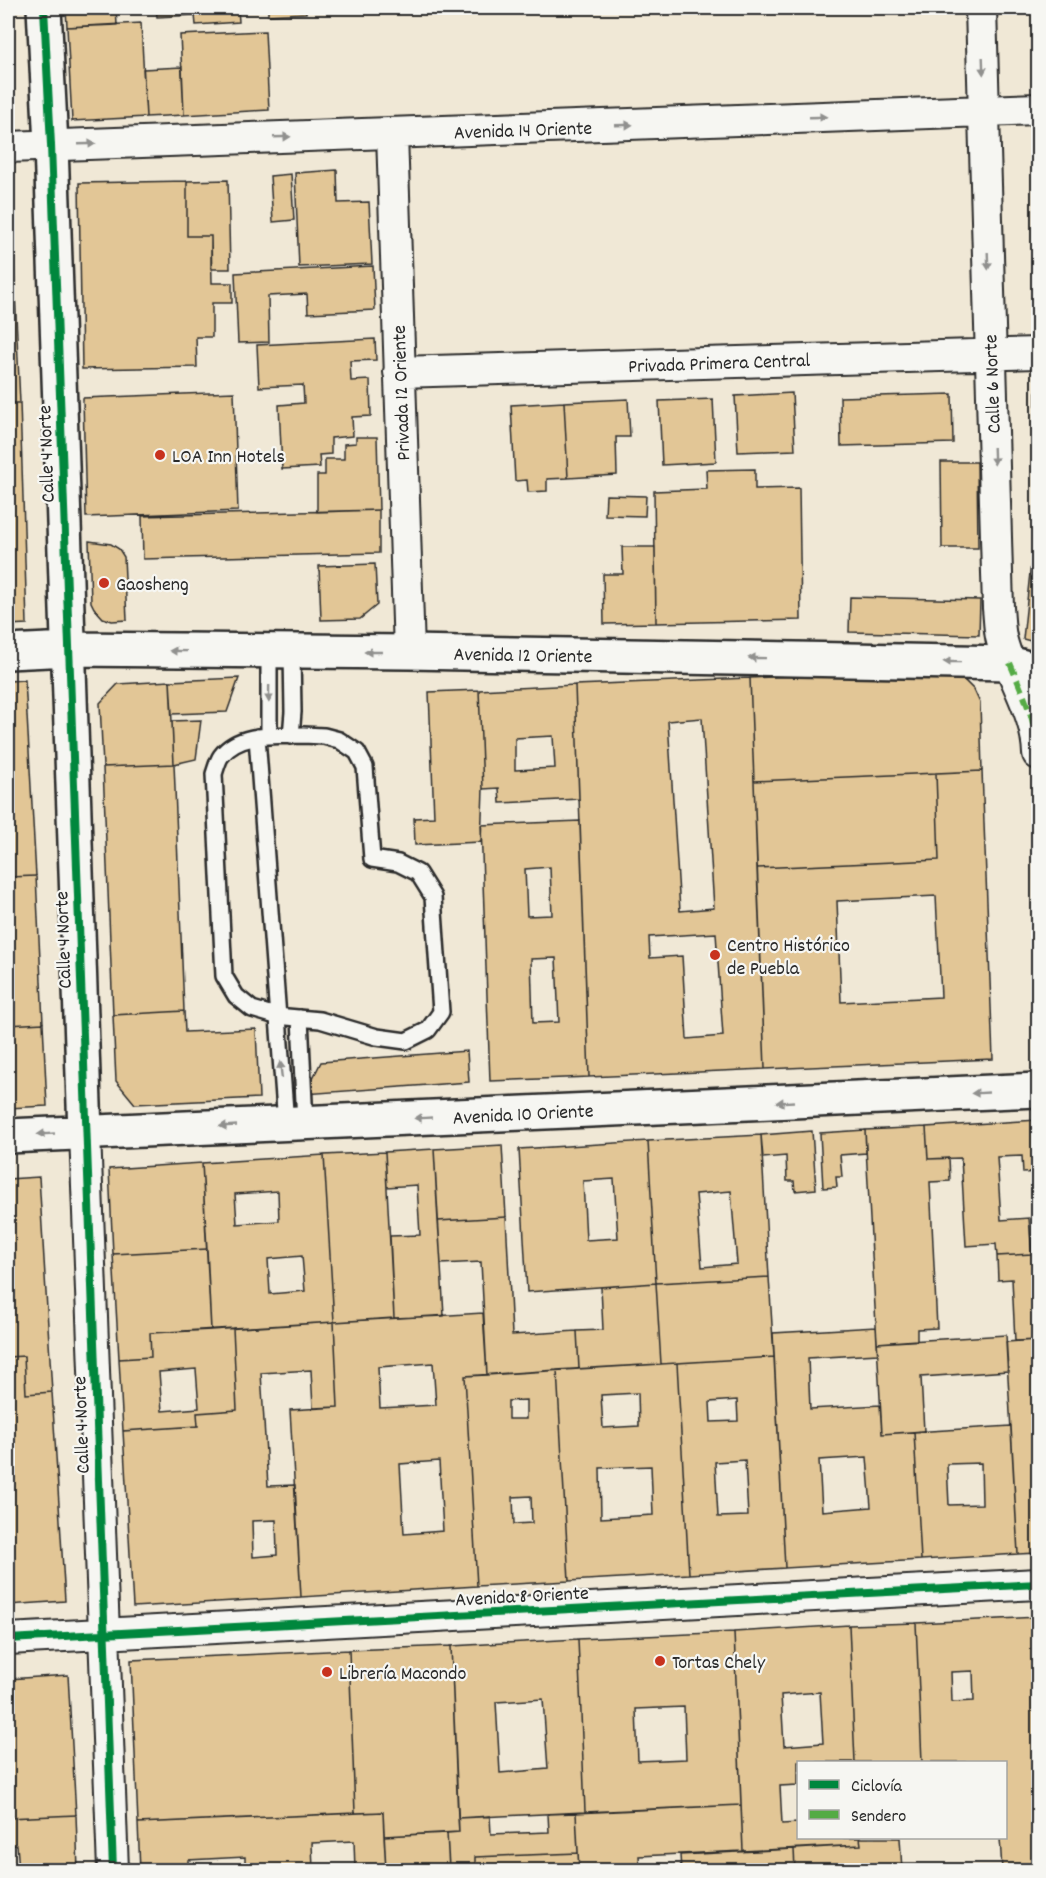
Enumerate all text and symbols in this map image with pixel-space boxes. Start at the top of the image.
one-way arrow [978,56,987,75]
one-way arrow [809,113,828,122]
street label: Avenida 14 Oriente [453,116,593,148]
one-way arrow [614,120,633,129]
one-way arrow [272,133,291,142]
one-way arrow [77,139,96,149]
one-way arrow [983,251,993,270]
street label: Privada 12 Oriente [387,324,419,461]
street label: Calle 6 Norte [978,334,1010,434]
street label: Privada Primera Central [628,348,811,382]
street label: Calle 4 Norte [32,405,64,503]
place label: LOA Inn Hotels [172,444,285,472]
one-way arrow [989,446,998,465]
marker: LOA Inn Hotels [153,448,167,462]
place label: Gaosheng [116,572,189,600]
marker: Gaosheng [97,576,111,590]
street label: Avenida 12 Oriente [453,642,593,672]
one-way arrow [168,646,187,655]
one-way arrow [363,647,382,657]
one-way arrow [747,654,766,663]
one-way arrow [942,657,961,667]
one-way arrow [264,684,274,703]
street label: Calle 4 Norte [49,891,81,989]
place label: Centro Histórico de Puebla [727,933,850,984]
marker: Centro Histórico de Puebla [708,948,722,962]
one-way arrow [276,1060,286,1079]
one-way arrow [971,1088,990,1098]
one-way arrow [776,1097,795,1106]
street label: Avenida 10 Oriente [452,1098,594,1134]
one-way arrow [413,1113,432,1122]
one-way arrow [218,1122,237,1131]
one-way arrow [37,1130,56,1139]
street label: Calle 4 Norte [67,1376,99,1474]
street label: Avenida 8 Oriente [455,1581,590,1615]
place label: Tortas Chely [672,1650,766,1678]
marker: Tortas Chely [653,1654,667,1668]
place label: Librería Macondo [339,1661,466,1689]
marker: Librería Macondo [320,1665,334,1679]
legend [797,1761,1007,1839]
text: Ciclovía [851,1775,903,1800]
text: Sendero [851,1805,906,1830]

